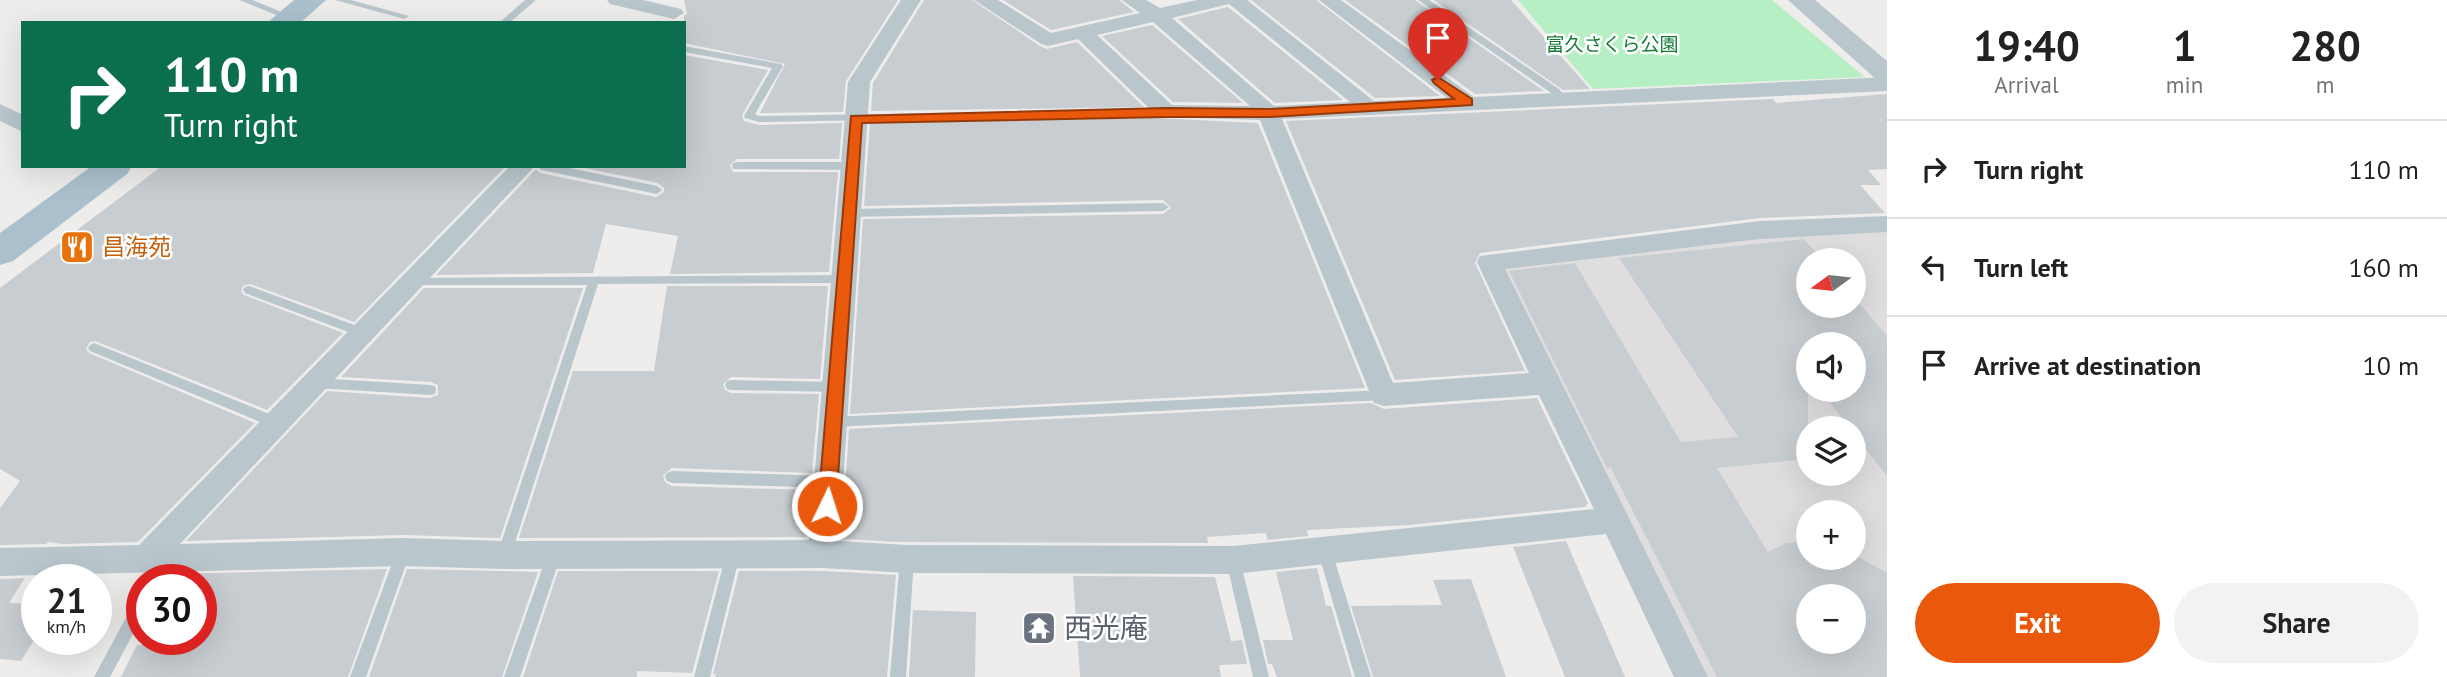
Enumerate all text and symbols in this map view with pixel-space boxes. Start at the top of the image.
pin [1408,8,1468,80]
text: 19:40 [1973,18,2080,73]
text: 1 [2173,18,2196,73]
text: 280 [2289,18,2361,73]
icon: arrive [1419,19,1457,57]
park label: 富久さくら公園 [1545,32,1679,56]
text: 110 m [164,42,299,106]
icon: right [49,49,140,140]
text: Arrival [1994,70,2059,99]
text: min [2166,70,2203,99]
text: m [2316,70,2334,99]
text: Turn right [164,104,298,146]
icon: right [1915,150,1953,188]
text: Turn right [1974,153,2083,186]
text: 110 m [2348,153,2419,186]
restaurant icon: 昌海苑 [58,228,96,266]
place label: 昌海苑 [102,232,171,261]
north arrow [1796,248,1866,318]
map controls [1796,248,1866,654]
icon: left [1915,248,1953,286]
text: Turn left [1974,251,2068,284]
text: 160 m [2348,251,2419,284]
button: sound [1796,332,1866,402]
icon: arrive [1915,346,1953,384]
text: Arrive at destination [1974,349,2201,382]
text: 10 m [2363,349,2419,382]
button: layers [1796,416,1866,486]
position arrow [790,469,864,543]
button: + [1796,500,1866,570]
speed limit sign: 30 [126,564,217,655]
text: 21 [47,577,86,623]
button: Exit [1915,583,2160,663]
button: Share [2174,583,2419,663]
button: − [1796,584,1866,654]
temple icon: 西光庵 [1020,609,1058,647]
place label: 西光庵 [1064,609,1148,646]
text: km/h [47,615,86,638]

